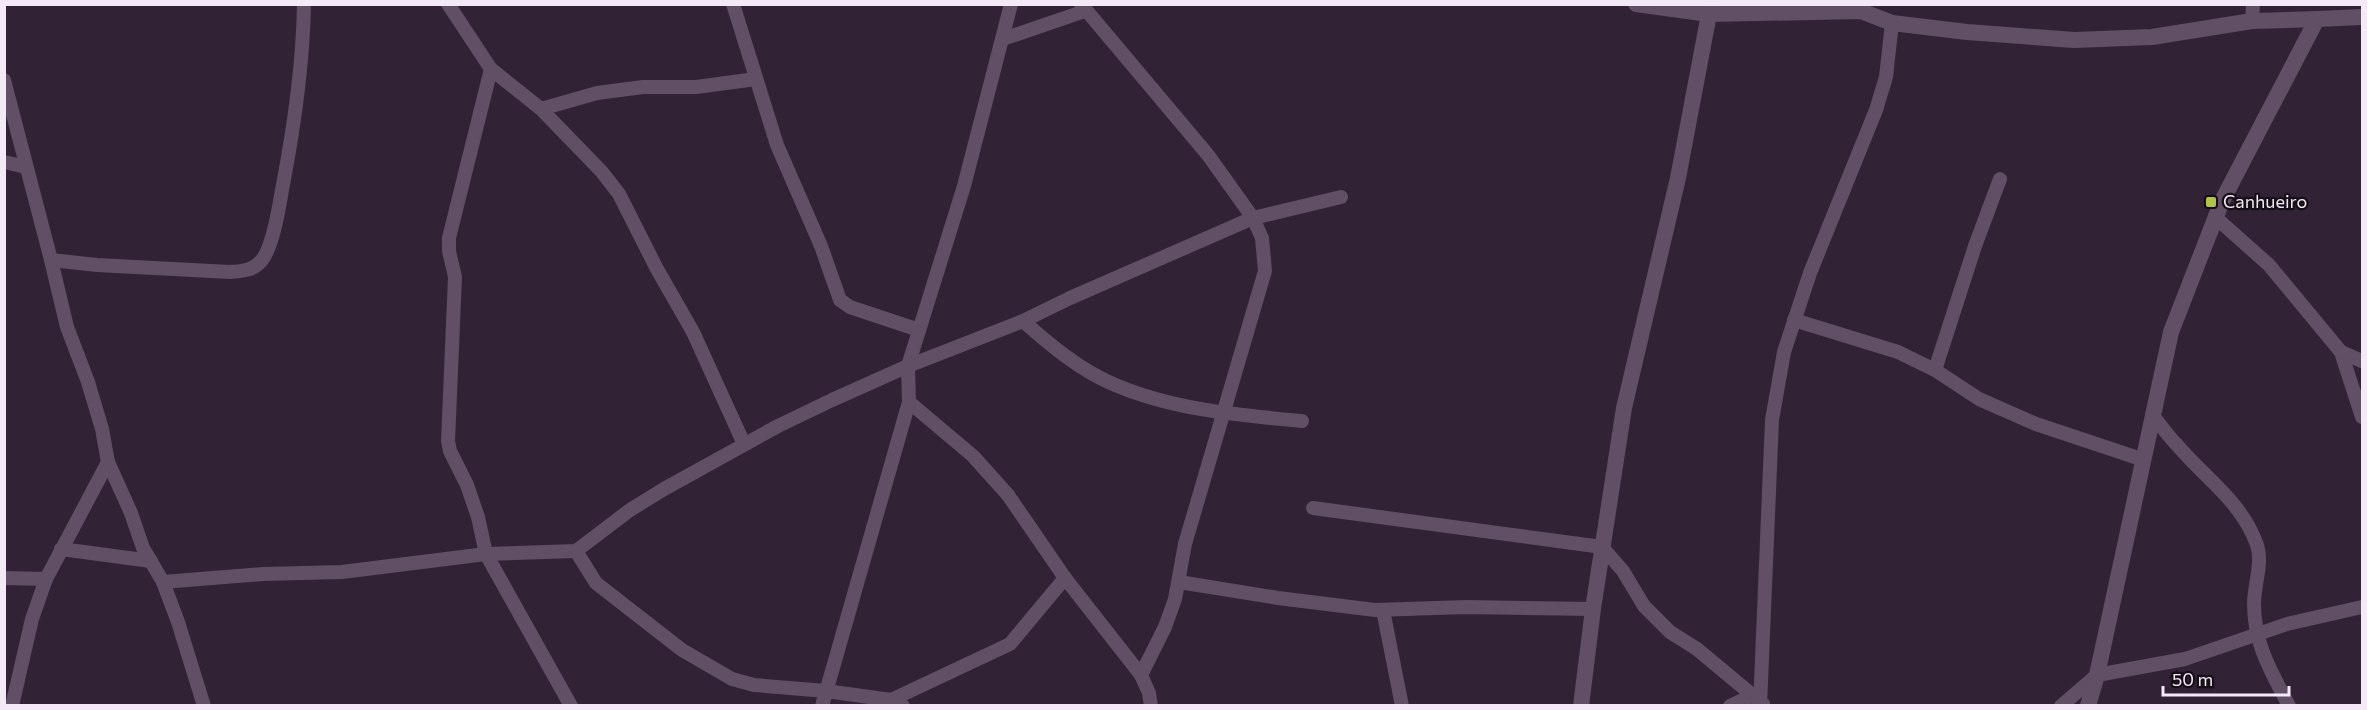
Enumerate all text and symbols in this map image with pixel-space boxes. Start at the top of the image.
place label: Canhueiro [2223,190,2307,212]
marker: Canhueiro [2204,195,2218,209]
scale bar [2163,659,2289,697]
text: 50 m [2172,668,2213,690]

